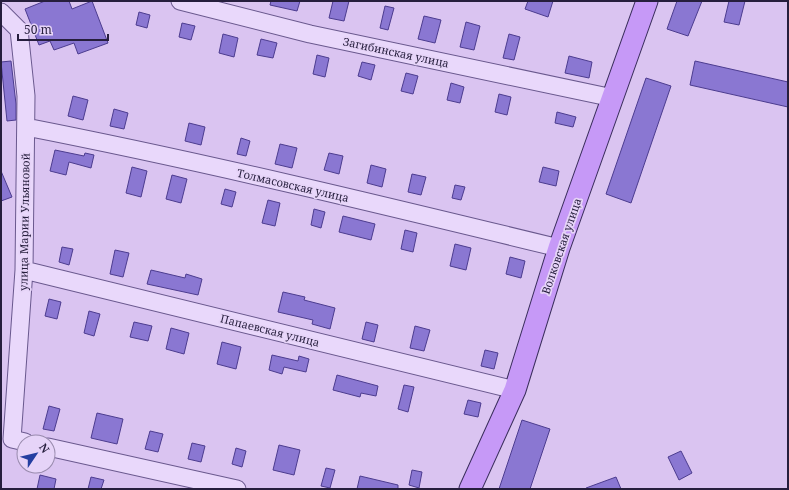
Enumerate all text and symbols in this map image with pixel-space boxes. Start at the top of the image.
scale bar [18,16,108,42]
text: 50 m [24,21,52,38]
street label: Загибинская улица [342,33,450,71]
street label: улица Марии Ульяновой [15,153,33,291]
street label: Толмасовская улица [236,165,350,205]
street label: Волковская улица [538,196,584,296]
street label: Папаевская улица [219,310,321,350]
north arrow [16,434,56,474]
text: N [36,440,53,456]

